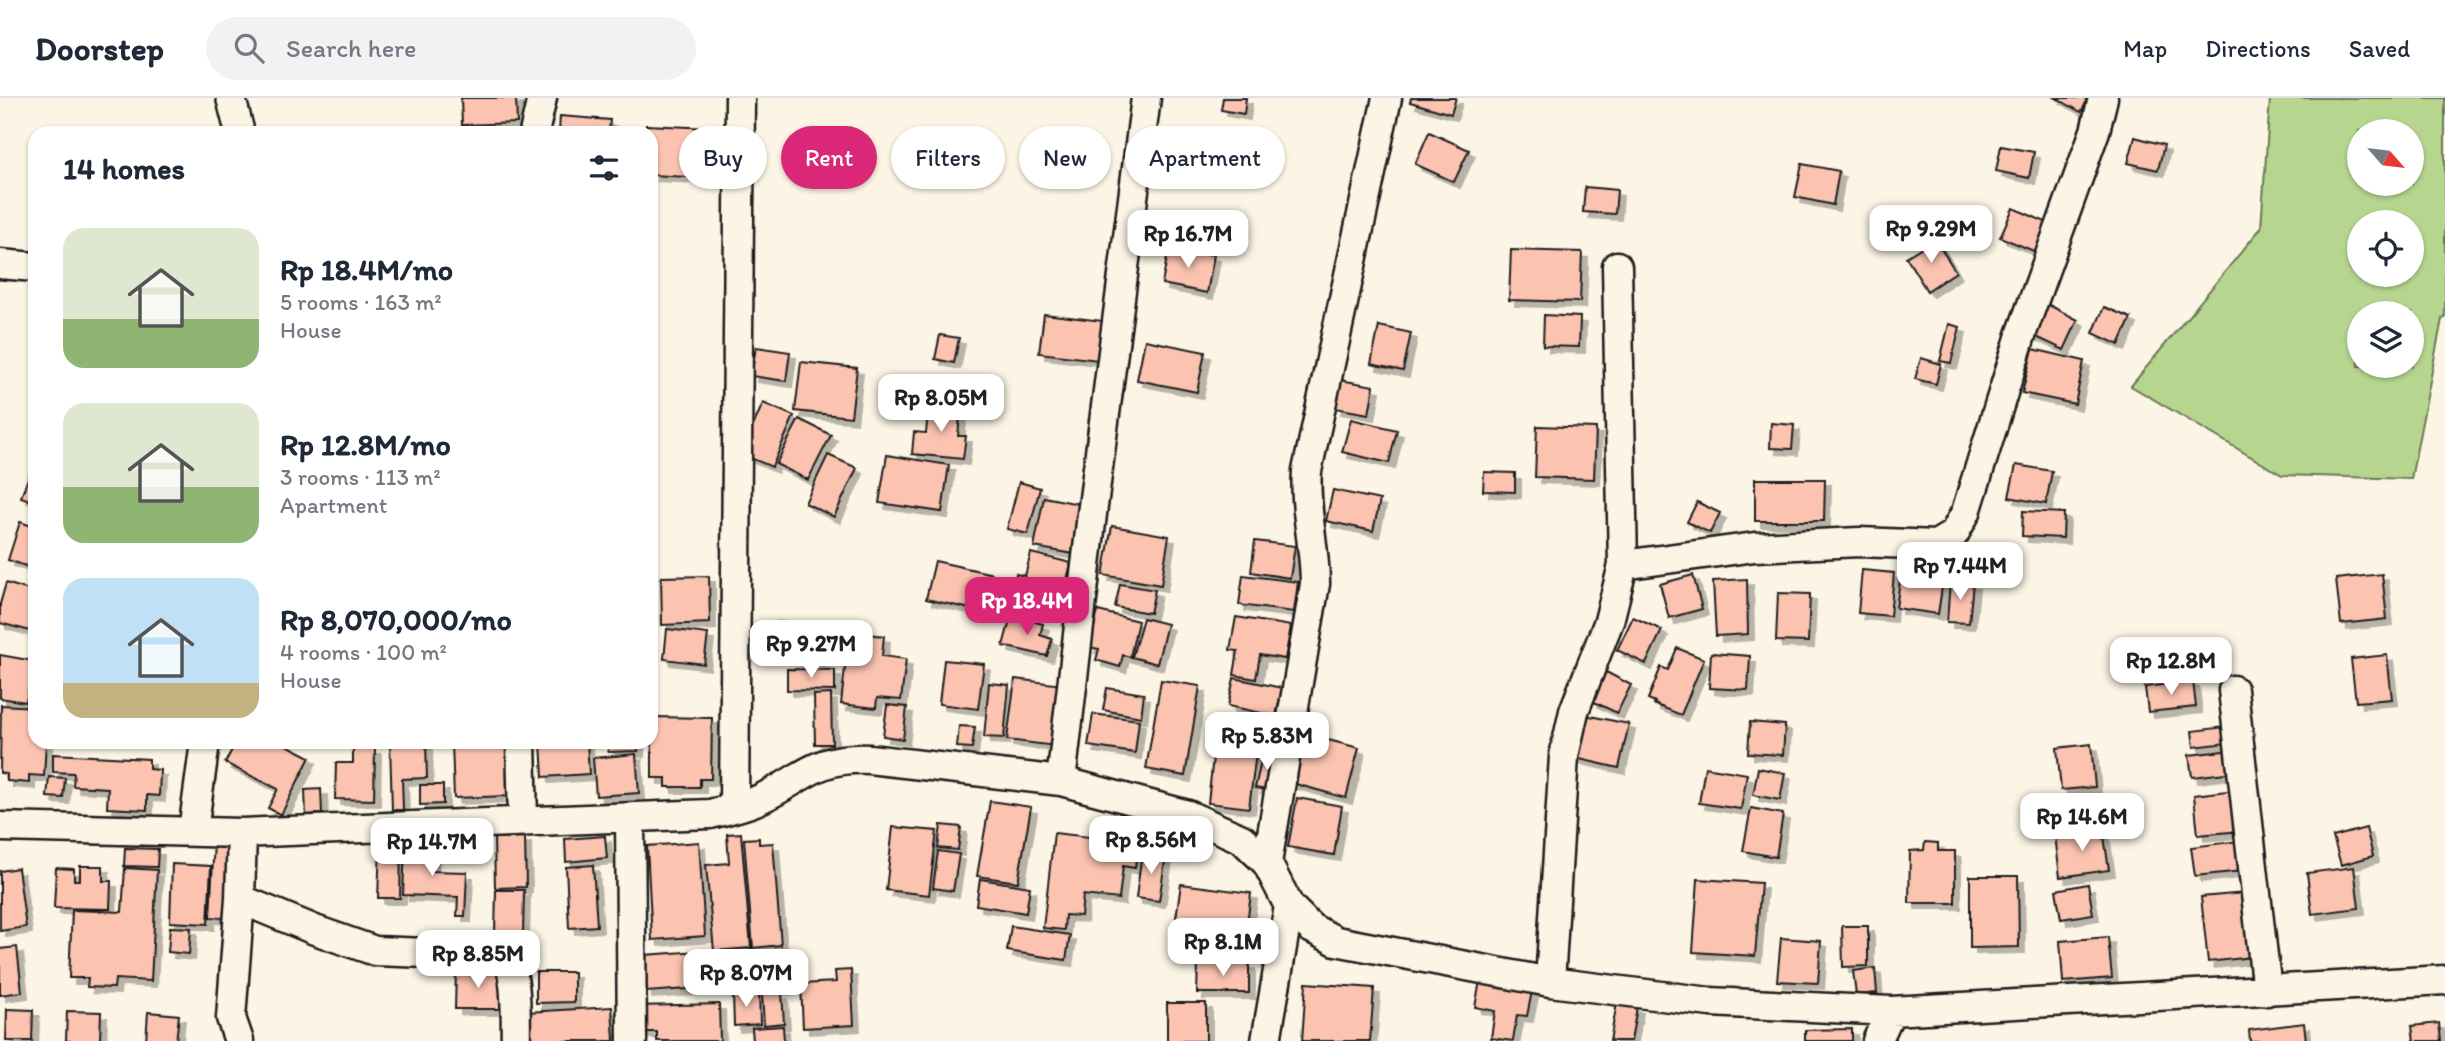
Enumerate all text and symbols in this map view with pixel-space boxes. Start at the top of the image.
search box [206,17,696,80]
text: Doorstep [35,29,164,68]
icon: search [230,29,268,67]
text: Search here [286,32,416,64]
text: Map [2123,34,2167,63]
text: Directions [2205,34,2311,63]
text: Saved [2349,34,2410,63]
north arrow [2347,119,2424,196]
map controls [2347,119,2424,378]
chip: Buy [679,126,767,189]
chip: Rent [781,126,877,189]
chip: Filters [891,126,1005,189]
chip: New [1019,126,1111,189]
chip: Apartment [1125,126,1285,189]
icon: filters [585,149,623,187]
text: 14 homes [63,150,185,187]
pin: Rp 9.29M [1859,206,2003,265]
button: locate [2347,210,2424,287]
pin: Rp 16.7M [1116,211,1260,270]
text: Rp 9.29M [1885,214,1977,242]
text: Rp 16.7M [1143,219,1233,247]
text: Rp 18.4M/mo [280,251,453,288]
icon: home [119,256,203,340]
text: 5 rooms · 163 m² [280,288,442,316]
button: layers [2347,301,2424,378]
text: House [280,316,342,344]
pin: Rp 8.05M [869,374,1013,434]
text: Rp 8.05M [894,383,988,411]
text: Rp 12.8M/mo [280,426,451,463]
icon: home [119,431,203,515]
text: 3 rooms · 113 m² [280,463,441,491]
text: Apartment [280,491,387,519]
pin: Rp 7.44M [1888,542,2032,602]
text: Rp 7.44M [1913,551,2007,579]
pin: Rp 18.4M [955,578,1099,637]
text: Rp 18.4M [981,586,1073,614]
text: Rp 8,070,000/mo [280,601,512,638]
icon: home [119,606,203,690]
pin: Rp 9.27M [739,620,883,680]
text: Rp 9.27M [766,629,856,657]
text: 4 rooms · 100 m² [280,638,447,666]
pin: Rp 12.8M [2099,638,2243,697]
text: Rp 12.8M [2126,646,2216,674]
text: House [280,666,342,694]
pin: Rp 5.83M [1195,712,1339,772]
text: Rp 5.83M [1221,721,1313,749]
pin: Rp 14.6M [2010,794,2154,853]
text: Rp 14.6M [2036,802,2128,830]
pin: Rp 8.56M [1079,816,1223,876]
pin: Rp 14.7M [360,818,504,878]
text: Rp 8.56M [1105,825,1197,853]
text: Rp 14.7M [387,827,477,855]
pin: Rp 8.1M [1158,918,1288,978]
text: Rp 8.1M [1184,927,1262,955]
pin: Rp 8.85M [406,930,550,990]
text: Rp 8.85M [432,939,524,967]
pin: Rp 8.07M [674,950,818,1009]
text: Rp 8.07M [699,958,793,986]

